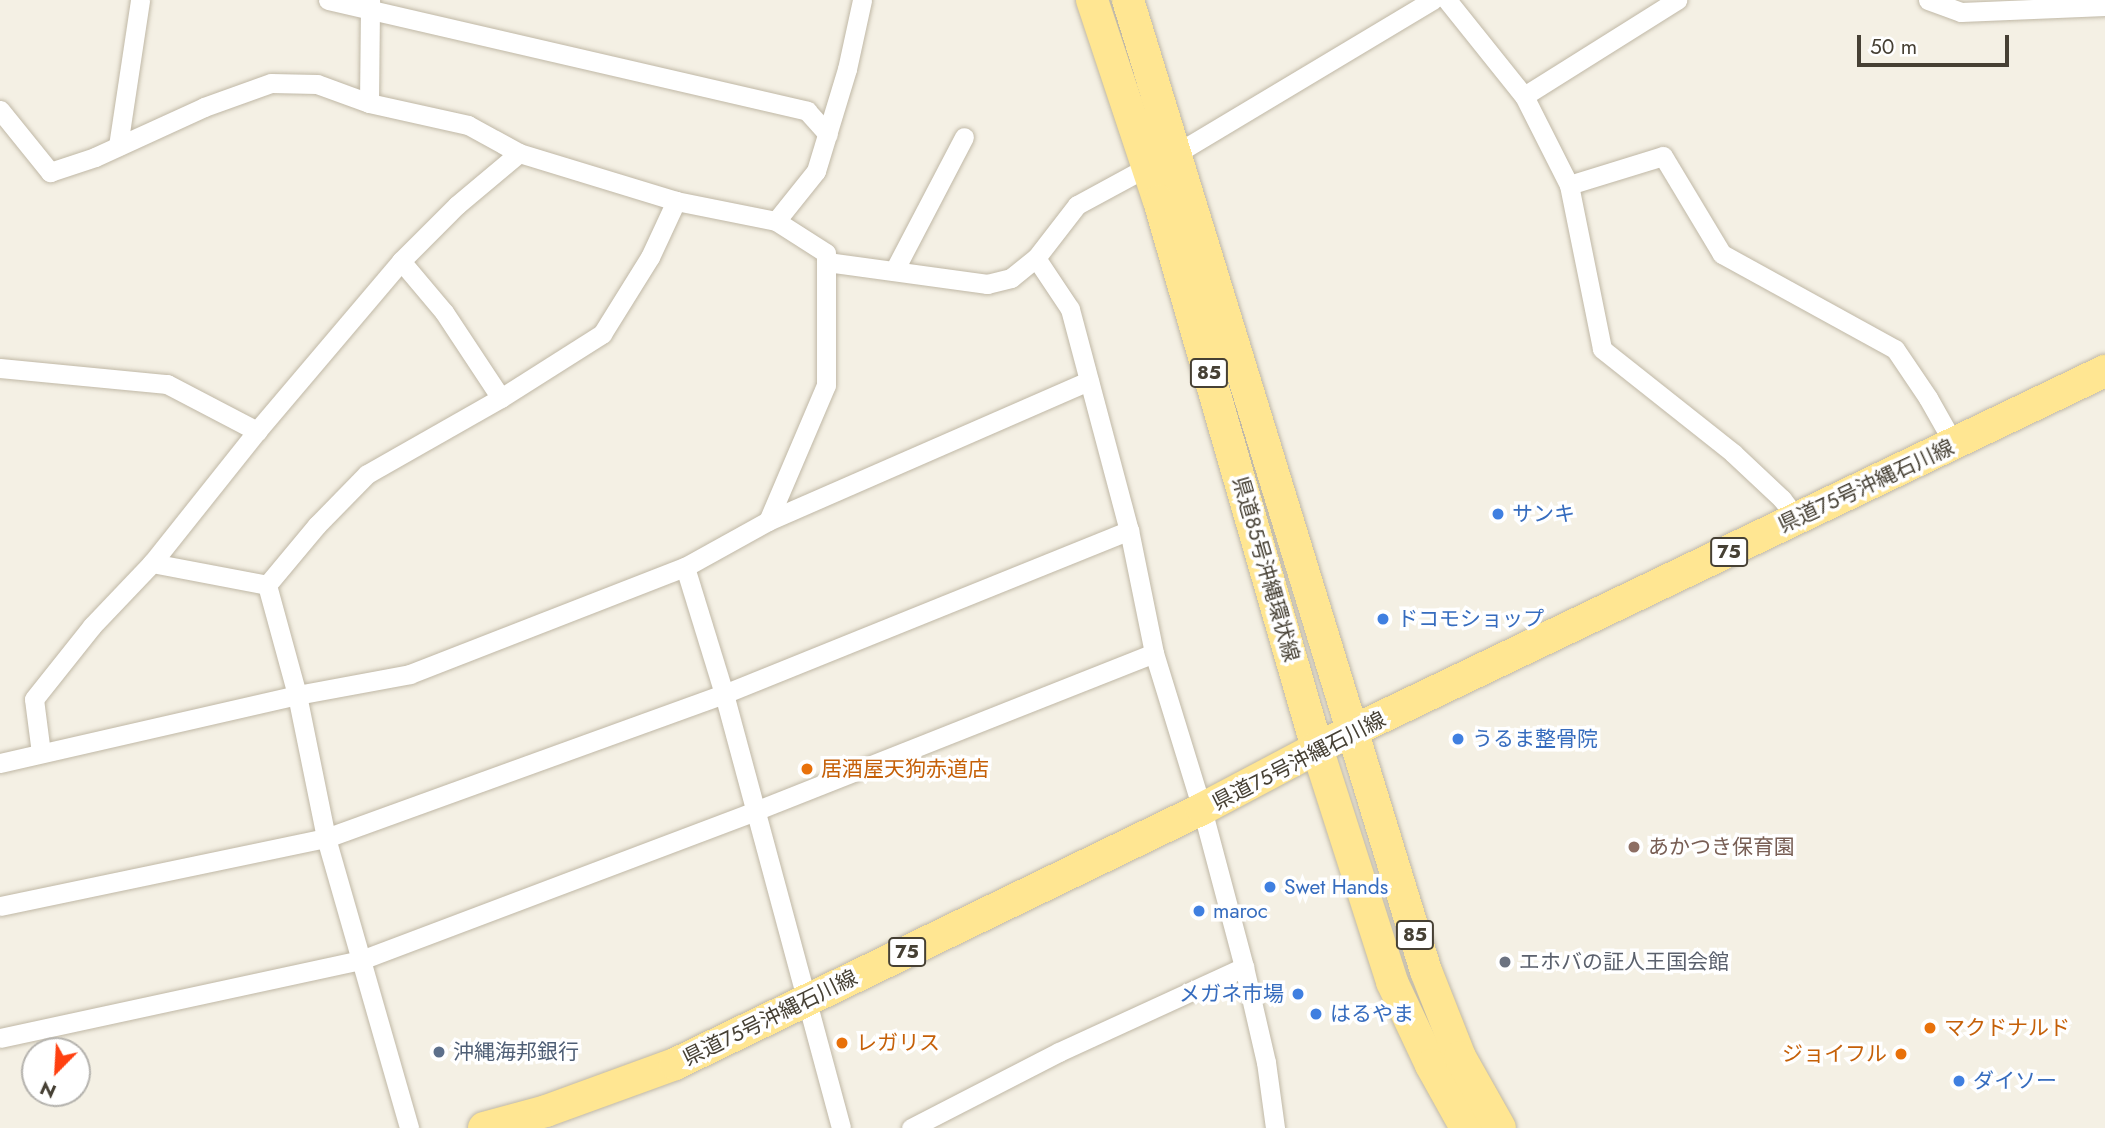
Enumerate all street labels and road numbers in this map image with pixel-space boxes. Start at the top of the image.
road number: 85 [1190,358,1228,388]
street label: 県道75号沖縄石川線 [1774,434,1958,538]
street label: 県道85号沖縄環状線 [1228,474,1304,664]
road number: 75 [1710,537,1748,568]
street label: 県道75号沖縄石川線 [1208,706,1390,816]
road number: 85 [1396,920,1434,951]
road number: 75 [888,936,926,968]
street label: 県道75号沖縄石川線 [679,965,861,1071]

